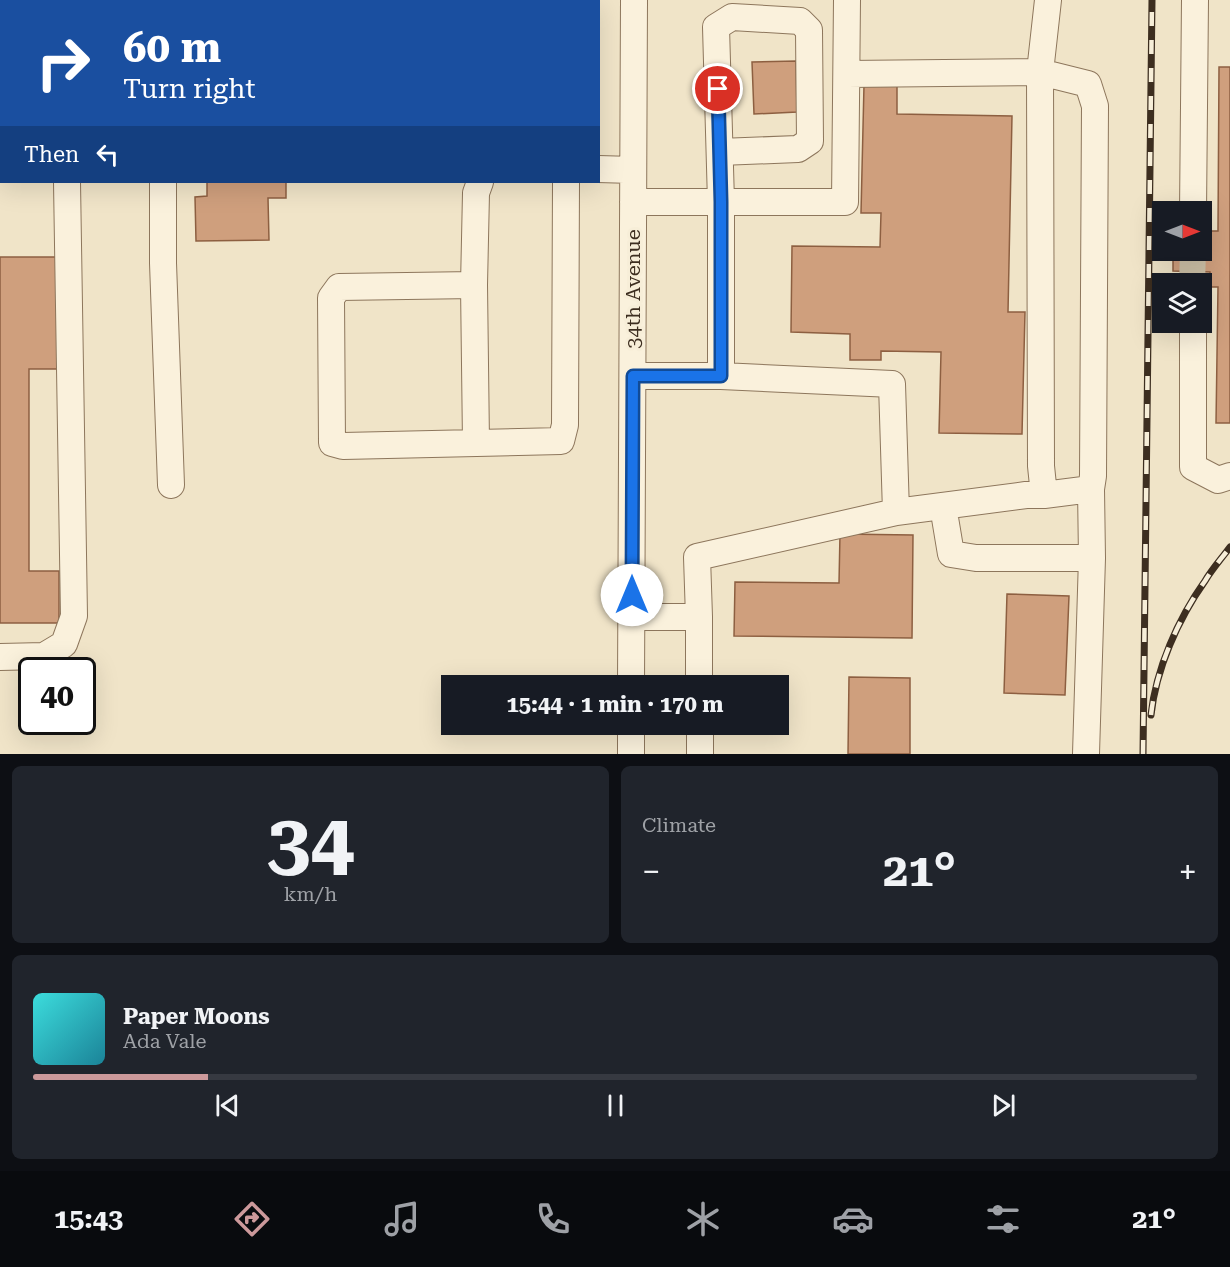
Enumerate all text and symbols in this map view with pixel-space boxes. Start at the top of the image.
text: 60 m [123,23,221,72]
icon: right [24,24,102,102]
pin [692,63,743,114]
icon: arrive [701,72,734,105]
text: Turn right [123,73,256,105]
icon: left [91,138,124,171]
text: Then [24,142,79,167]
north arrow [1152,201,1212,261]
map controls [1152,201,1212,333]
street label: 34th Avenue [621,229,645,349]
button: layers [1152,273,1212,333]
position arrow [600,563,664,627]
speed limit sign: 40 [18,657,96,735]
text: 15:44 · 1 min · 170 m [506,692,724,717]
text: 34 [267,797,354,888]
text: Climate [642,813,716,837]
text: 21° [883,844,956,897]
text: − [642,852,660,891]
text: + [1179,852,1197,891]
text: km/h [284,882,337,906]
text: Paper Moons [123,1004,270,1029]
text: Ada Vale [123,1029,206,1053]
icon: previous [211,1089,244,1122]
icon: pause [599,1089,632,1122]
icon: next [987,1089,1020,1122]
icon: directions [231,1198,273,1240]
icon: music [381,1198,423,1240]
icon: phone [532,1198,574,1240]
icon: climate [682,1198,724,1240]
icon: car [832,1198,874,1240]
icon: filters [982,1198,1024,1240]
text: 15:43 [54,1203,123,1235]
text: 21° [1132,1203,1176,1235]

